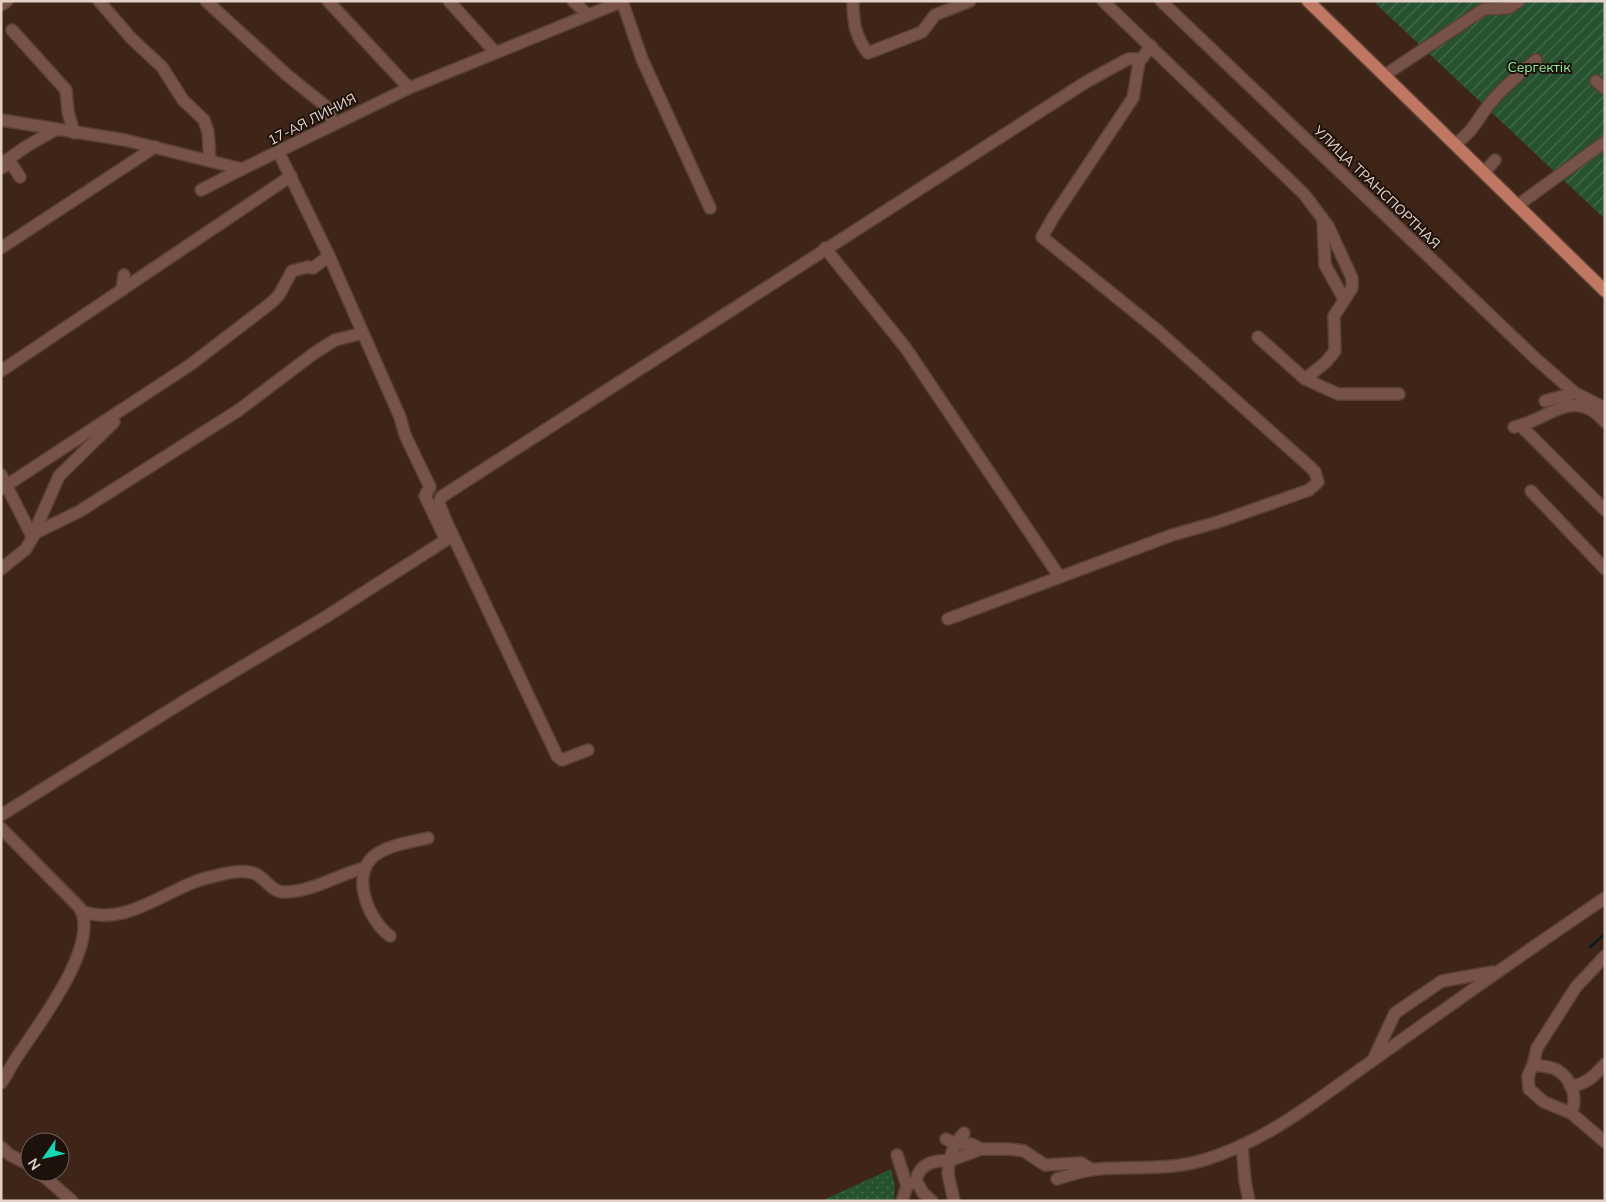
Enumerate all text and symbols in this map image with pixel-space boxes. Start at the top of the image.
park label: Сергектік [1507,58,1571,77]
street label: 17-АЯ ЛИНИЯ [265,89,360,150]
street label: УЛИЦА ТРАНСПОРТНАЯ [1308,121,1444,253]
north arrow [20,1132,70,1182]
text: N [24,1154,45,1174]

